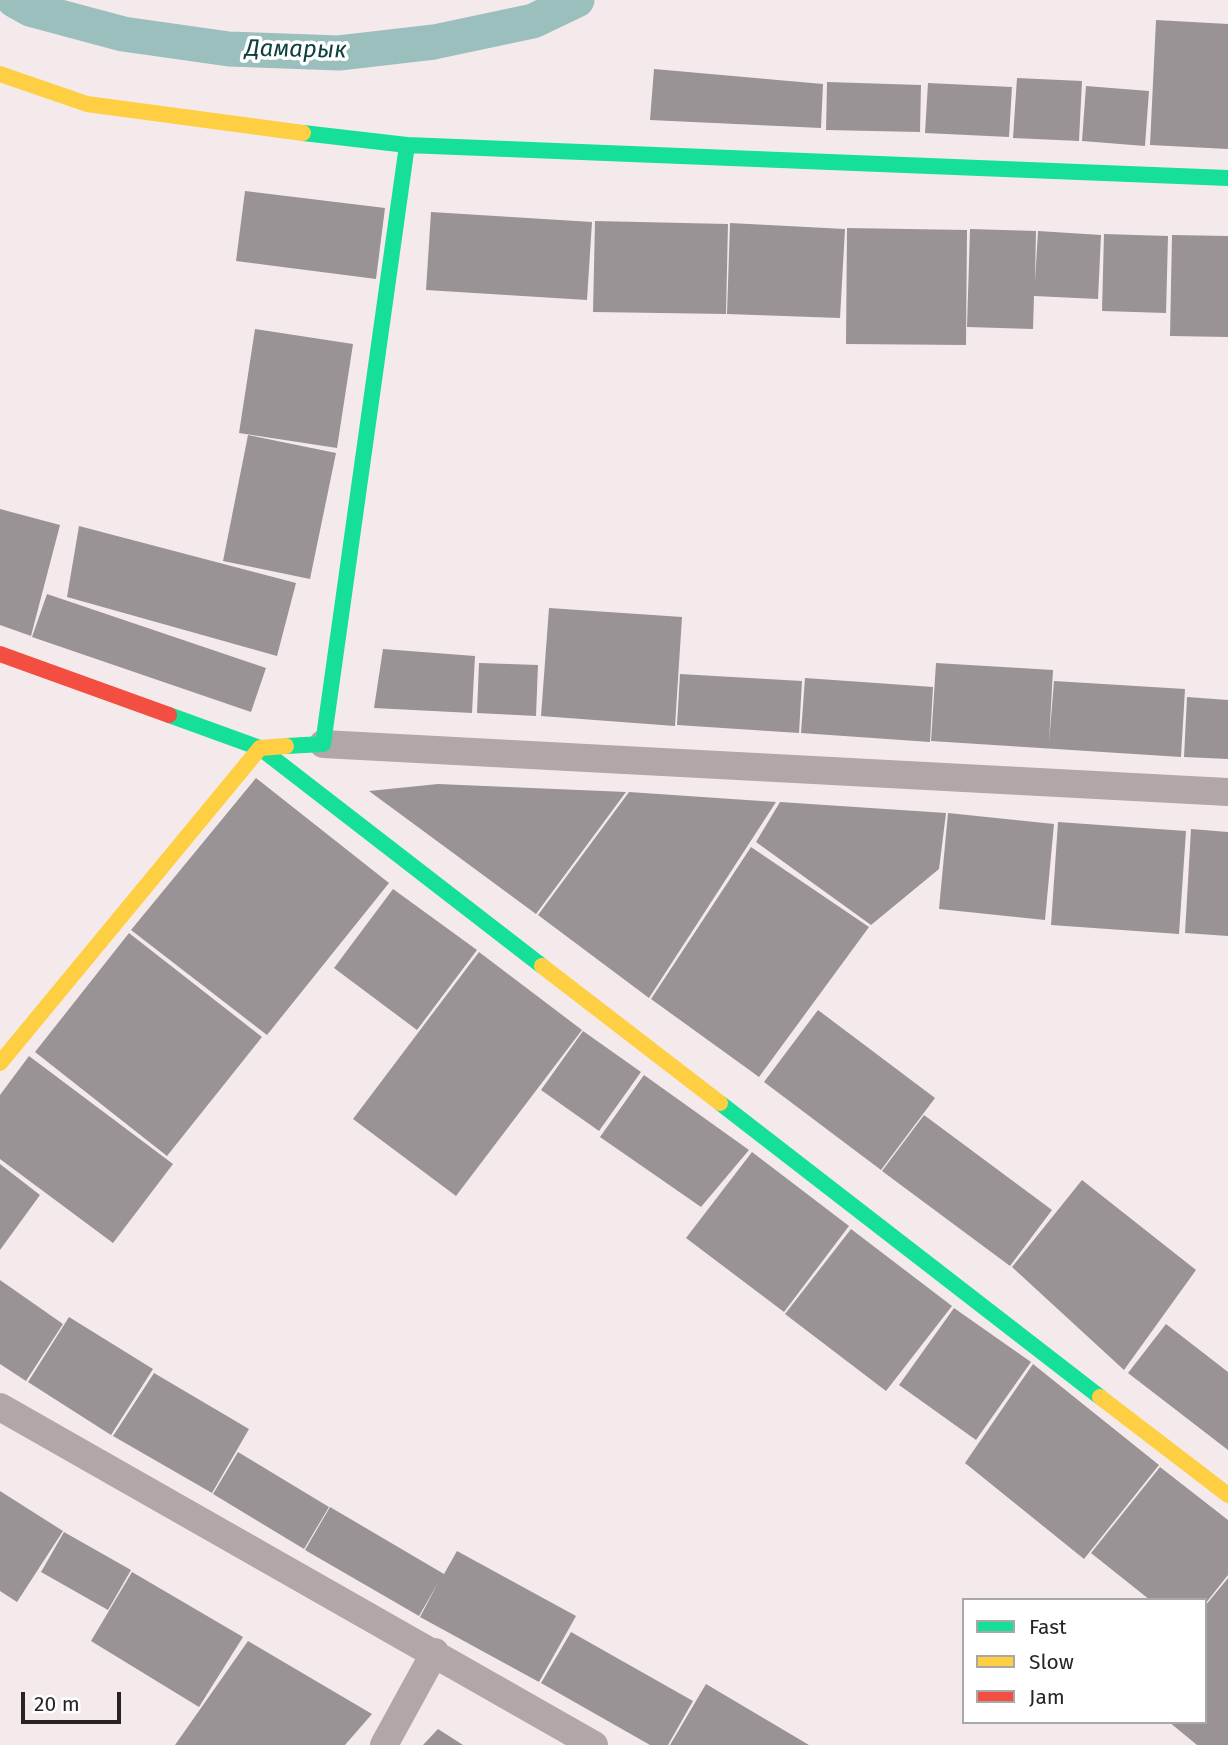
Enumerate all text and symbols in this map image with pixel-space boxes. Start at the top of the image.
water label: Дамарык [245,35,347,65]
legend [962,1598,1207,1724]
text: Fast [1029,1614,1067,1640]
text: Slow [1029,1649,1074,1675]
scale bar [24,1678,124,1722]
text: Jam [1029,1684,1065,1710]
text: 20 m [34,1691,80,1717]

